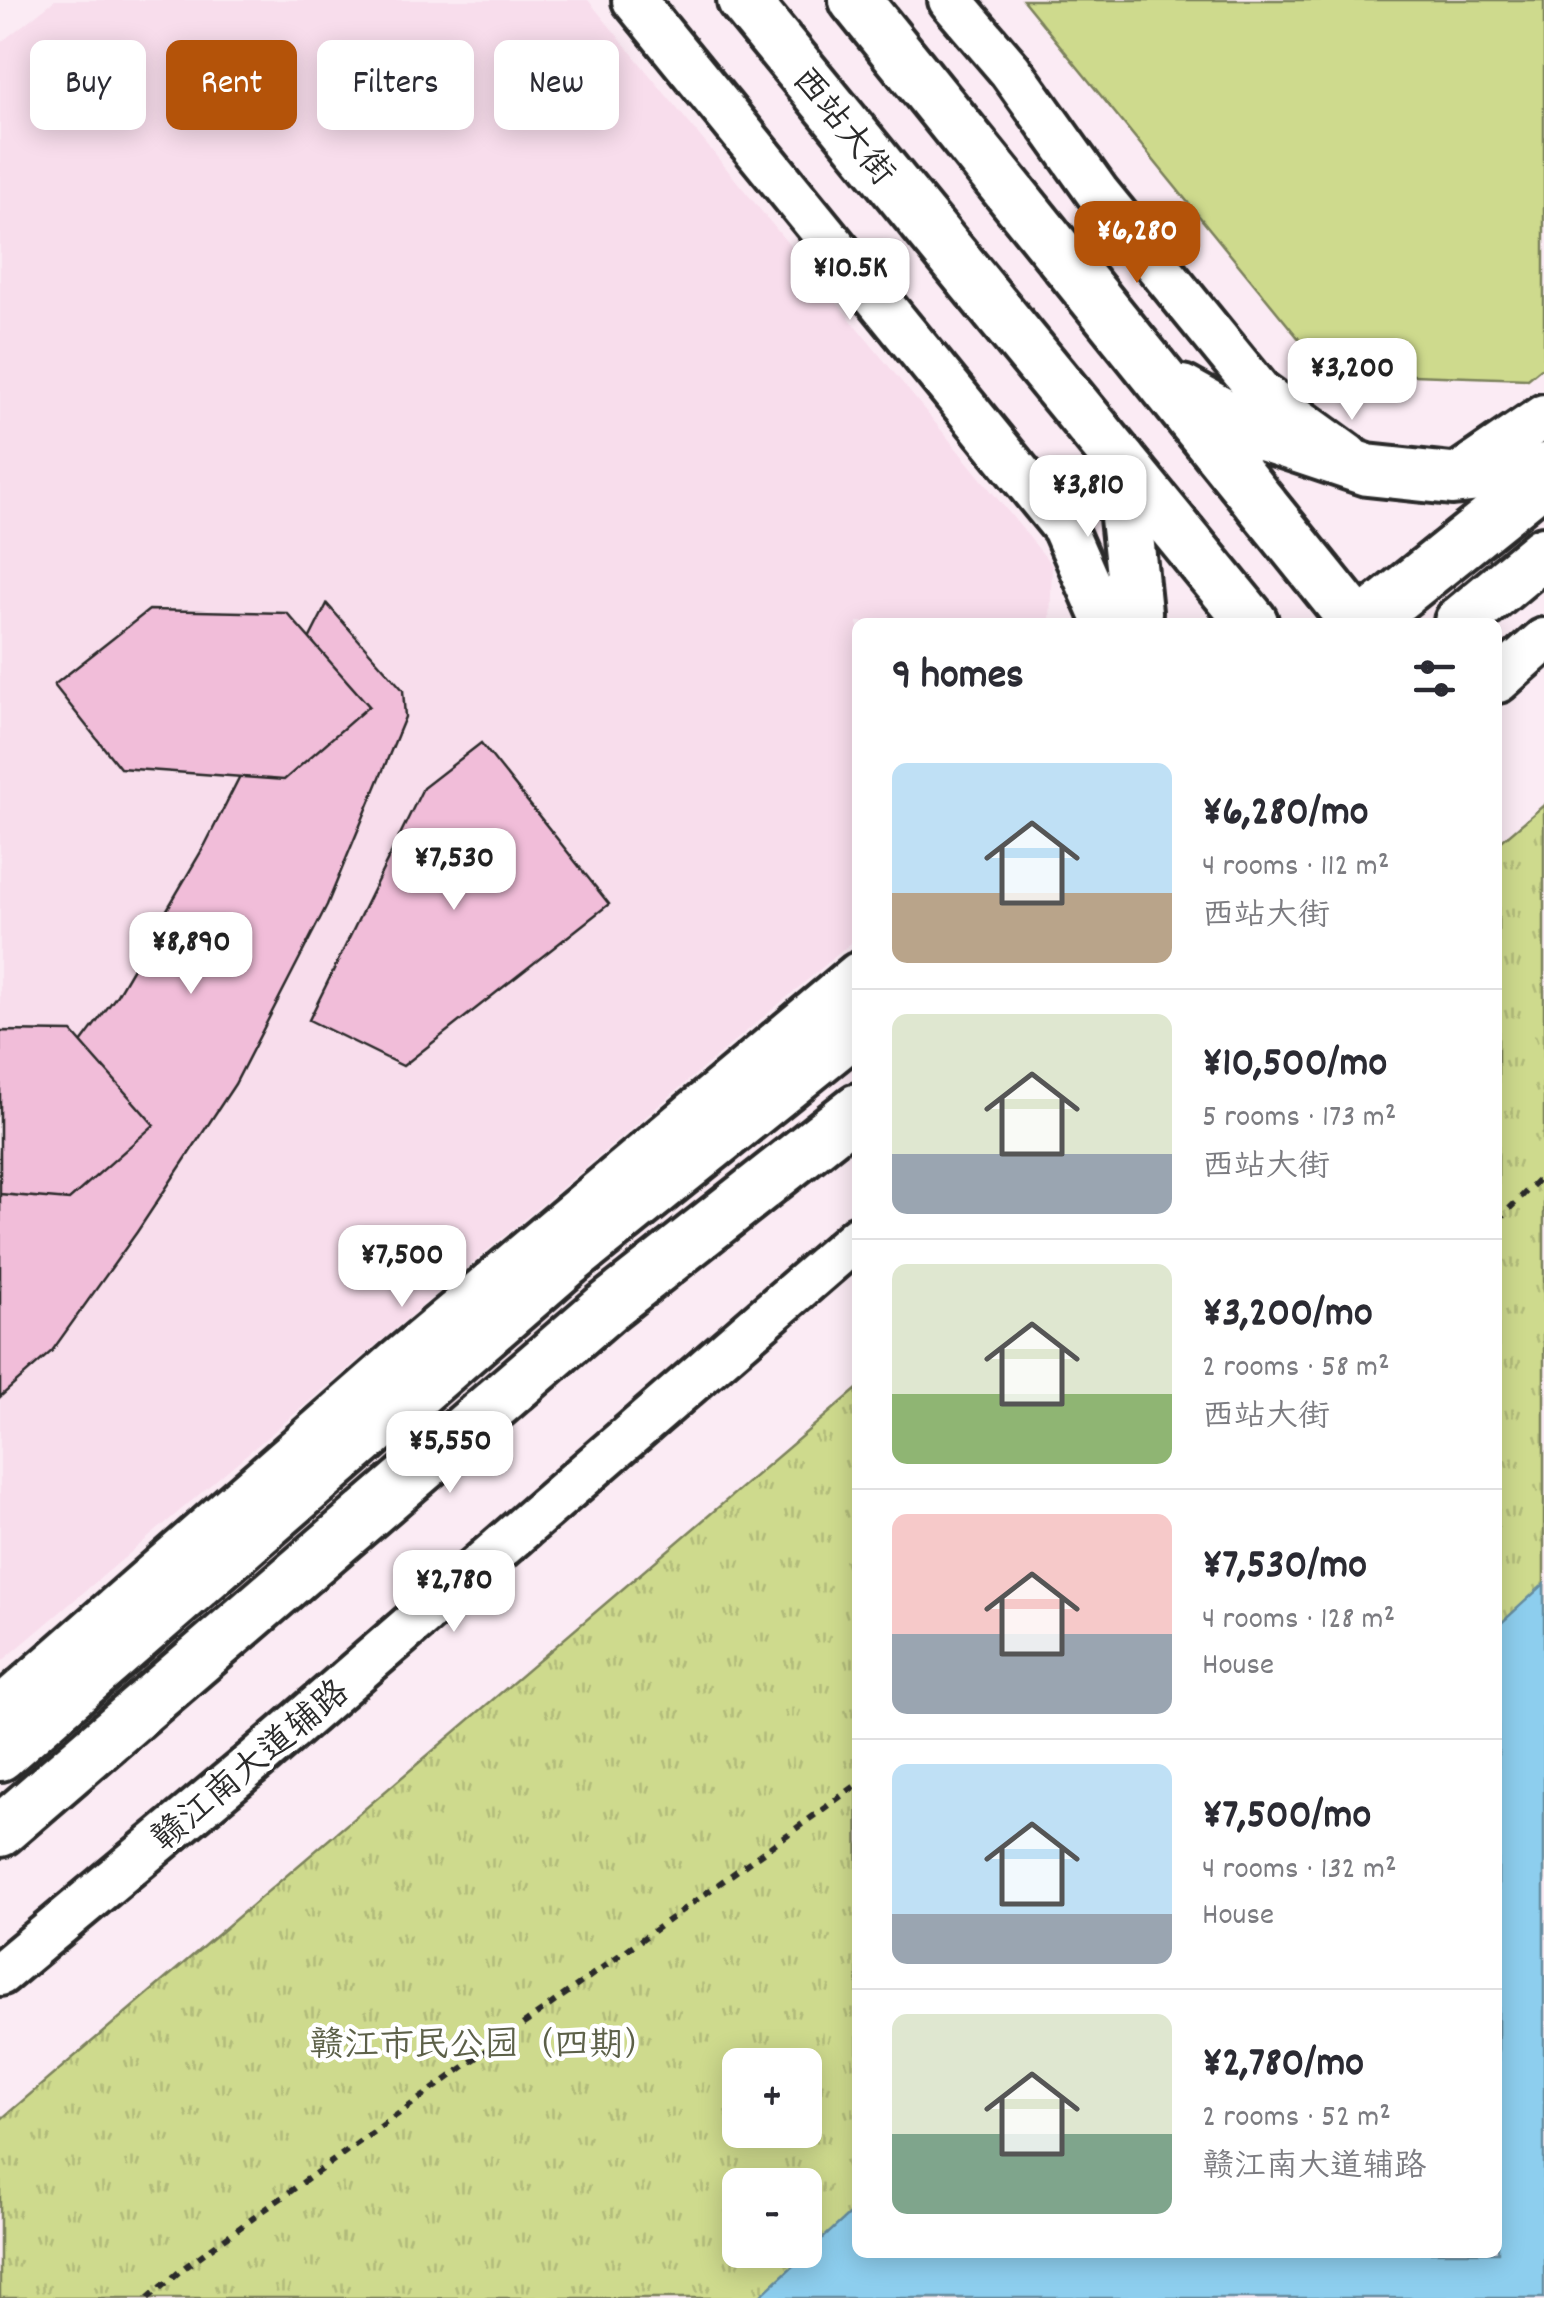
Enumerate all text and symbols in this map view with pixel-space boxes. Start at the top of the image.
chip: Buy [30,40,146,130]
chip: Rent [166,40,297,130]
chip: Filters [317,40,474,130]
chip: New [494,40,619,130]
street label: 西站大街 [778,58,905,198]
pin: ¥6,280 [1056,201,1218,286]
text: ¥6,280 [1096,210,1178,256]
pin: ¥10.5K [769,238,931,323]
text: ¥10.5K [813,247,887,293]
pin: ¥3,200 [1271,338,1433,423]
text: ¥3,200 [1310,347,1394,393]
pin: ¥3,810 [1007,455,1169,540]
text: ¥3,810 [1051,464,1125,510]
text: 9 homes [892,648,1024,708]
icon: filters [1407,651,1462,706]
text: ¥6,280/mo [1202,785,1369,845]
icon: home [972,803,1092,923]
pin: ¥7,530 [373,828,535,913]
text: ¥7,530 [414,837,494,883]
text: 4 rooms · 112 m² [1202,845,1389,891]
text: 西站大街 [1202,895,1330,941]
pin: ¥8,890 [110,912,272,997]
text: ¥8,890 [151,921,231,967]
text: ¥10,500/mo [1202,1036,1387,1096]
icon: home [972,1054,1092,1174]
text: 5 rooms · 173 m² [1202,1096,1396,1142]
text: 西站大街 [1202,1146,1330,1192]
pin: ¥7,500 [321,1225,483,1310]
text: ¥7,500 [360,1234,444,1280]
text: ¥3,200/mo [1202,1286,1373,1346]
icon: home [972,1304,1092,1424]
text: 2 rooms · 58 m² [1202,1346,1390,1392]
text: 西站大街 [1202,1396,1330,1442]
pin: ¥5,550 [369,1411,531,1496]
text: ¥5,550 [408,1420,492,1466]
text: ¥7,530/mo [1202,1538,1367,1598]
pin: ¥2,780 [373,1550,535,1635]
icon: home [972,1554,1092,1674]
text: ¥2,780 [415,1559,493,1605]
text: 4 rooms · 128 m² [1202,1598,1395,1644]
text: House [1202,1644,1274,1690]
street label: 赣江南大道辅路 [142,1670,362,1866]
text: ¥7,500/mo [1202,1788,1371,1848]
icon: home [972,1804,1092,1924]
text: 4 rooms · 132 m² [1202,1848,1397,1894]
text: House [1202,1894,1274,1940]
park label: 赣江市民公园（四期） [309,2023,659,2073]
text: ¥2,780/mo [1202,2036,1364,2096]
map controls [722,2048,822,2268]
button: + [722,2048,822,2148]
icon: home [972,2054,1092,2174]
text: 2 rooms · 52 m² [1202,2096,1391,2142]
text: 赣江南大道辅路 [1202,2146,1426,2192]
button: − [722,2168,822,2268]

